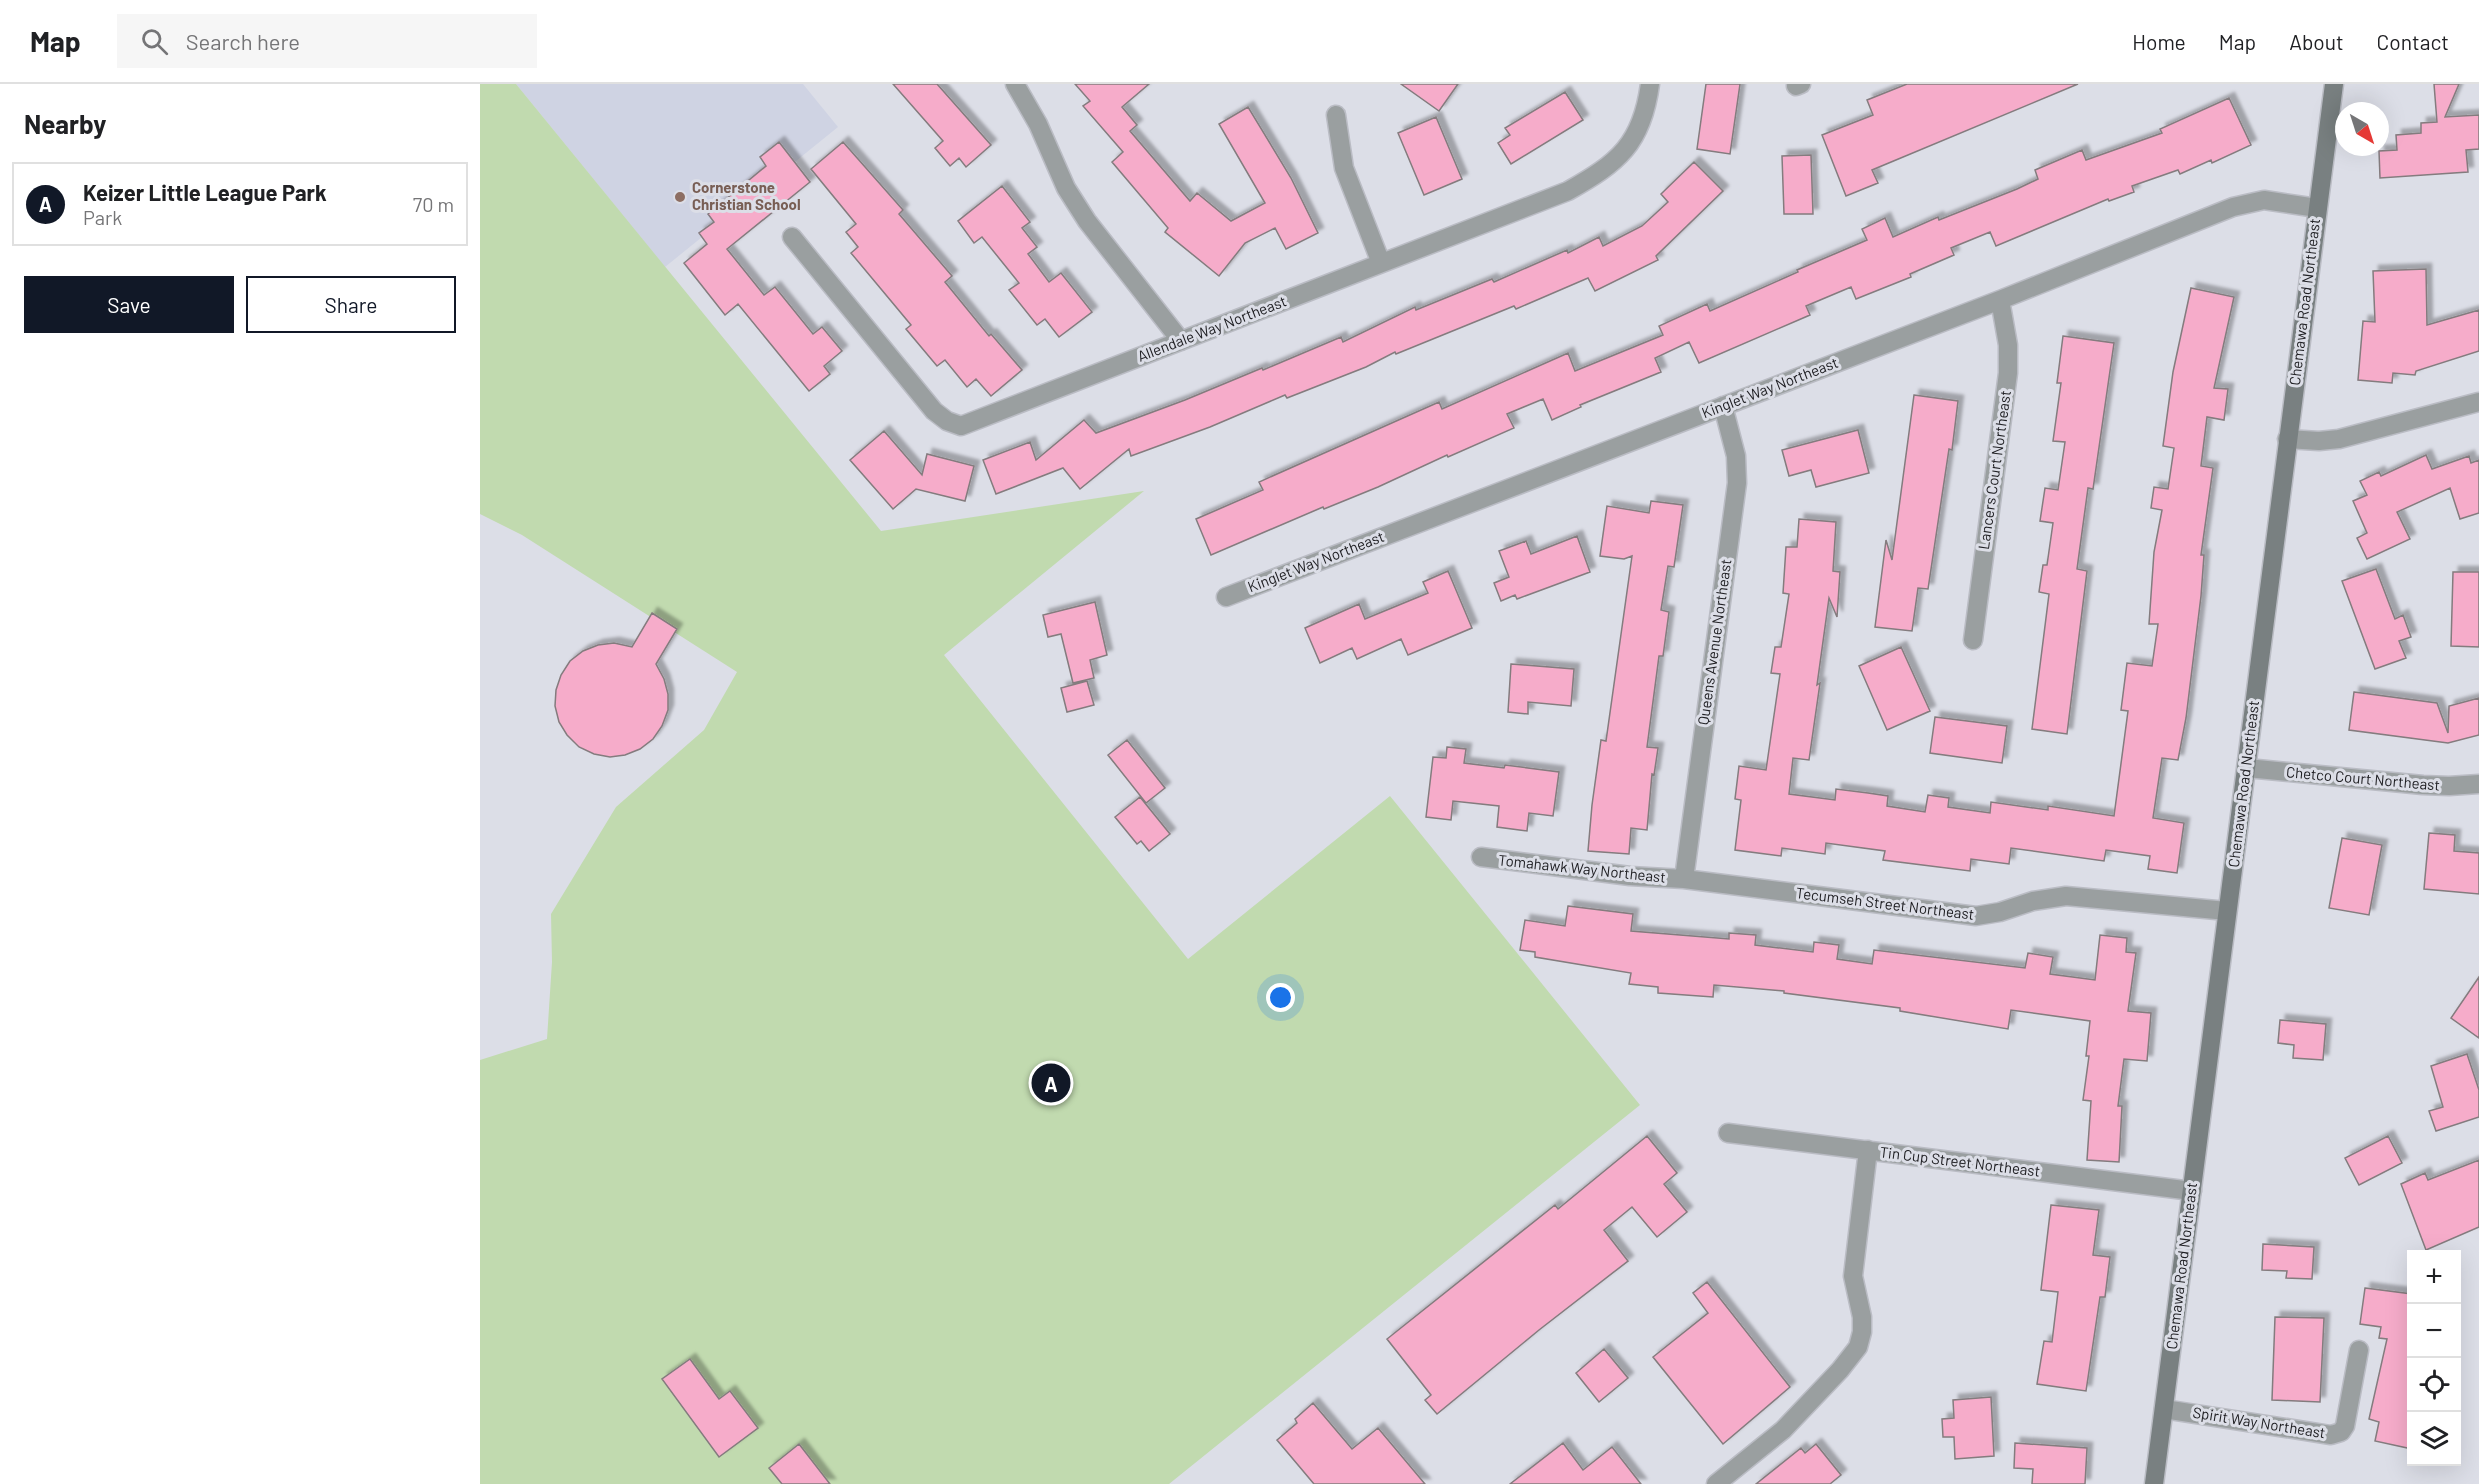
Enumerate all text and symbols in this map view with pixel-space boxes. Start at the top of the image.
search box [117,14,537,68]
text: Map [30,24,81,58]
icon: search [138,25,171,58]
text: Search here [186,28,300,54]
text: Home [2132,29,2186,54]
text: Map [2219,29,2256,54]
text: About [2289,29,2344,54]
text: Contact [2377,29,2449,54]
north arrow [2335,102,2389,156]
text: Nearby [24,108,106,139]
place label: Cornerstone Christian School [692,178,801,213]
text: Keizer Little League Park [83,179,327,205]
marker: Cornerstone Christian School [673,190,687,204]
text: A [39,192,52,216]
text: 70 m [413,192,454,216]
text: Park [83,205,122,229]
street label: Chemawa Road Northeast [2285,217,2323,386]
button: Save [24,276,234,333]
button: Share [246,276,456,333]
street label: Allendale Way Northeast [1135,291,1289,365]
street label: Kinglet Way Northeast [1699,353,1840,421]
street label: Lancers Court Northeast [1974,389,2014,551]
street label: Kinglet Way Northeast [1245,527,1386,595]
street label: Queens Avenue Northeast [1693,558,1735,726]
street label: Chemawa Road Northeast [2224,699,2262,868]
street label: Chetco Court Northeast [2285,762,2441,794]
street label: Tomahawk Way Northeast [1497,850,1667,886]
street label: Tecumseh Street Northeast [1795,883,1975,923]
your location [1266,983,1295,1012]
pin: A [1032,1060,1070,1106]
street label: Tin Cup Street Northeast [1879,1142,2041,1180]
street label: Chemawa Road Northeast [2162,1181,2200,1350]
map controls [2407,1250,2461,1466]
button: + [2407,1250,2461,1304]
button: − [2407,1304,2461,1358]
button: locate [2407,1358,2461,1412]
street label: Spirit Way Northeast [2191,1403,2327,1441]
button: layers [2407,1412,2461,1466]

